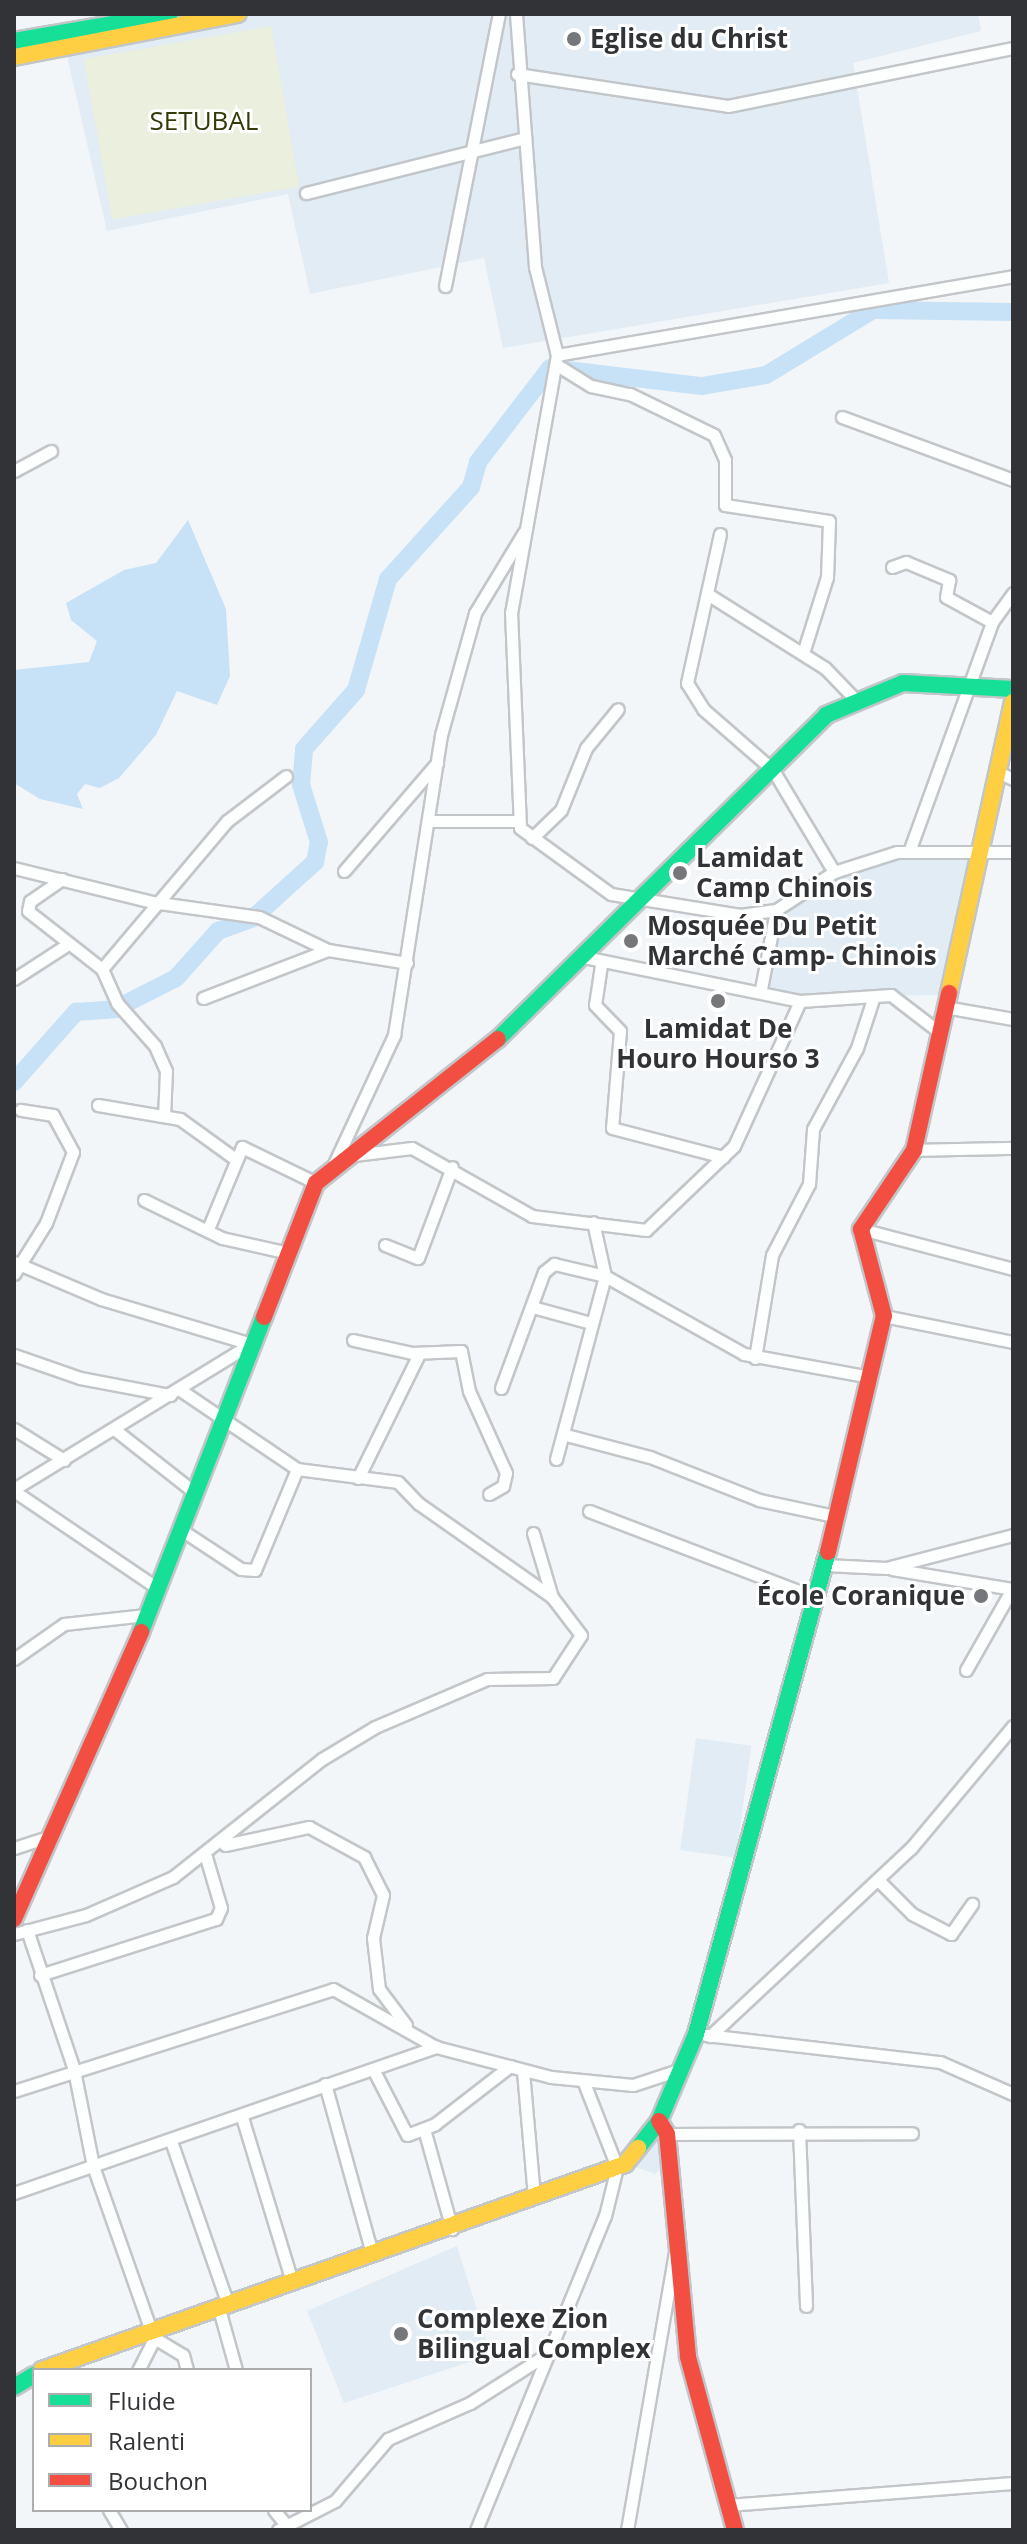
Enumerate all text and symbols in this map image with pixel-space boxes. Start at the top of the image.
place label: Eglise du Christ [590,23,788,55]
marker: Eglise du Christ [565,30,583,48]
park label: SETUBAL [150,105,258,137]
place label: Lamidat Camp Chinois [696,842,873,904]
marker: Lamidat Camp Chinois [671,864,689,882]
place label: Mosquée Du Petit Marché Camp- Chinois [647,910,937,972]
marker: Mosquée Du Petit Marché Camp- Chinois [622,932,640,950]
marker: Lamidat De Houro Hourso 3 [709,992,727,1010]
place label: Lamidat De Houro Hourso 3 [616,1013,820,1074]
place label: École Coranique [757,1580,965,1612]
marker: École Coranique [972,1587,990,1605]
place label: Complexe Zion Bilingual Complex [417,2303,651,2364]
marker: Complexe Zion Bilingual Complex [392,2325,410,2343]
legend [32,2368,312,2512]
text: Fluide [108,2384,175,2417]
text: Ralenti [108,2424,185,2457]
text: Bouchon [108,2464,208,2497]

